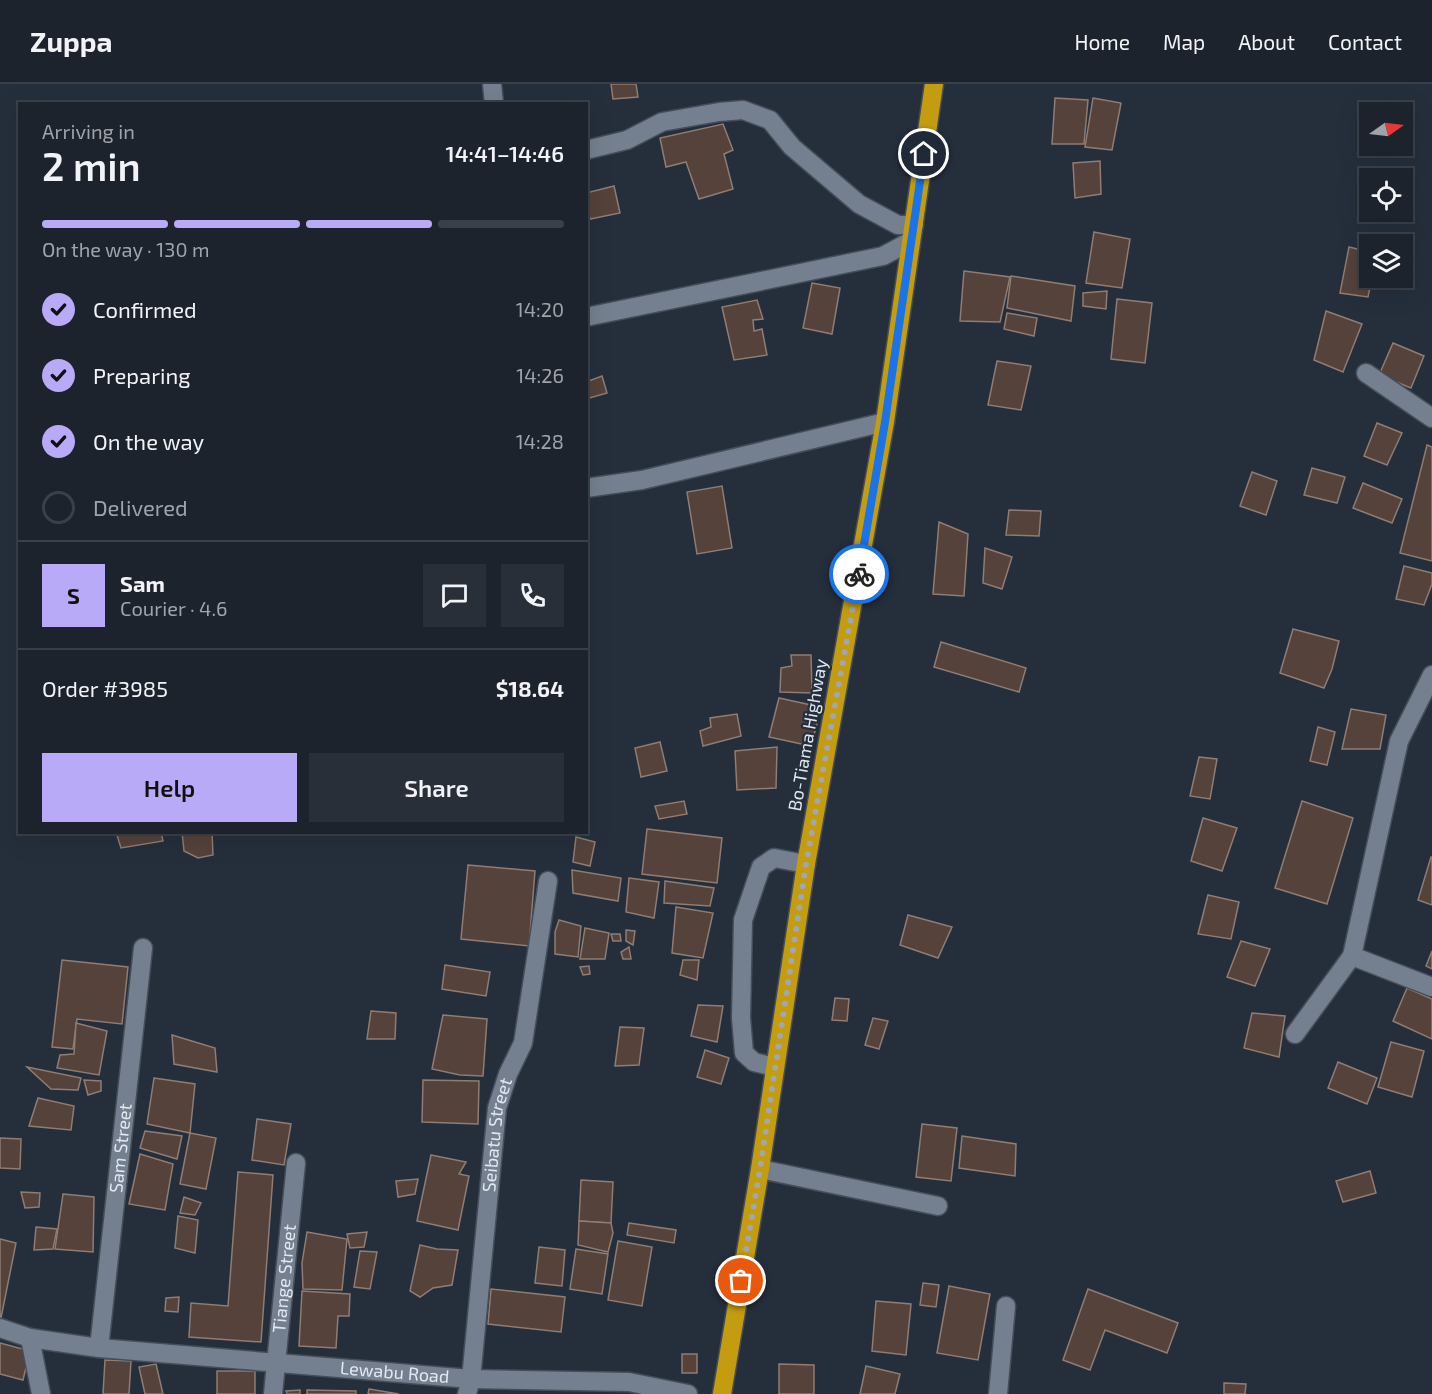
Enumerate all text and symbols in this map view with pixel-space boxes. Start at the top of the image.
text: Zuppa [30,24,113,58]
text: Home [1074,29,1130,54]
text: Map [1163,29,1205,54]
text: About [1238,29,1295,54]
text: Contact [1328,29,1402,54]
north arrow [1359,102,1413,156]
map controls [1359,102,1413,288]
text: Arriving in [42,119,135,143]
pin [898,128,949,179]
icon: home [907,137,940,170]
text: 14:41–14:46 [446,140,564,166]
text: 2 min [42,142,141,189]
button: locate [1359,168,1413,222]
button: layers [1359,234,1413,288]
text: On the way · 130 m [42,237,209,261]
icon: check [42,293,75,326]
text: Confirmed [93,296,197,322]
text: 14:20 [516,297,564,321]
icon: check [42,359,75,392]
text: Preparing [93,362,191,388]
text: 14:26 [516,363,564,387]
icon: check [42,425,75,458]
text: On the way [93,428,204,454]
text: 14:28 [516,429,564,453]
text: Delivered [93,494,188,520]
courier [829,544,889,604]
icon: bike [843,558,876,591]
button: chat [423,564,486,627]
button: phone [501,564,564,627]
text: Sam [120,570,165,596]
text: S [67,582,80,608]
text: Courier · 4.6 [120,596,227,620]
street label: Bo-Tiama Highway [783,657,831,813]
text: Order #3985 [42,675,168,701]
text: $18.64 [496,675,564,701]
button: Help [42,753,297,822]
button: Share [309,753,564,822]
street label: Seibatu Street [477,1075,516,1193]
street label: Sam Street [104,1102,136,1194]
street label: Tiange Street [267,1223,300,1334]
pin [715,1255,766,1306]
icon: bag [724,1264,757,1297]
street label: Lewabu Road [339,1356,450,1387]

